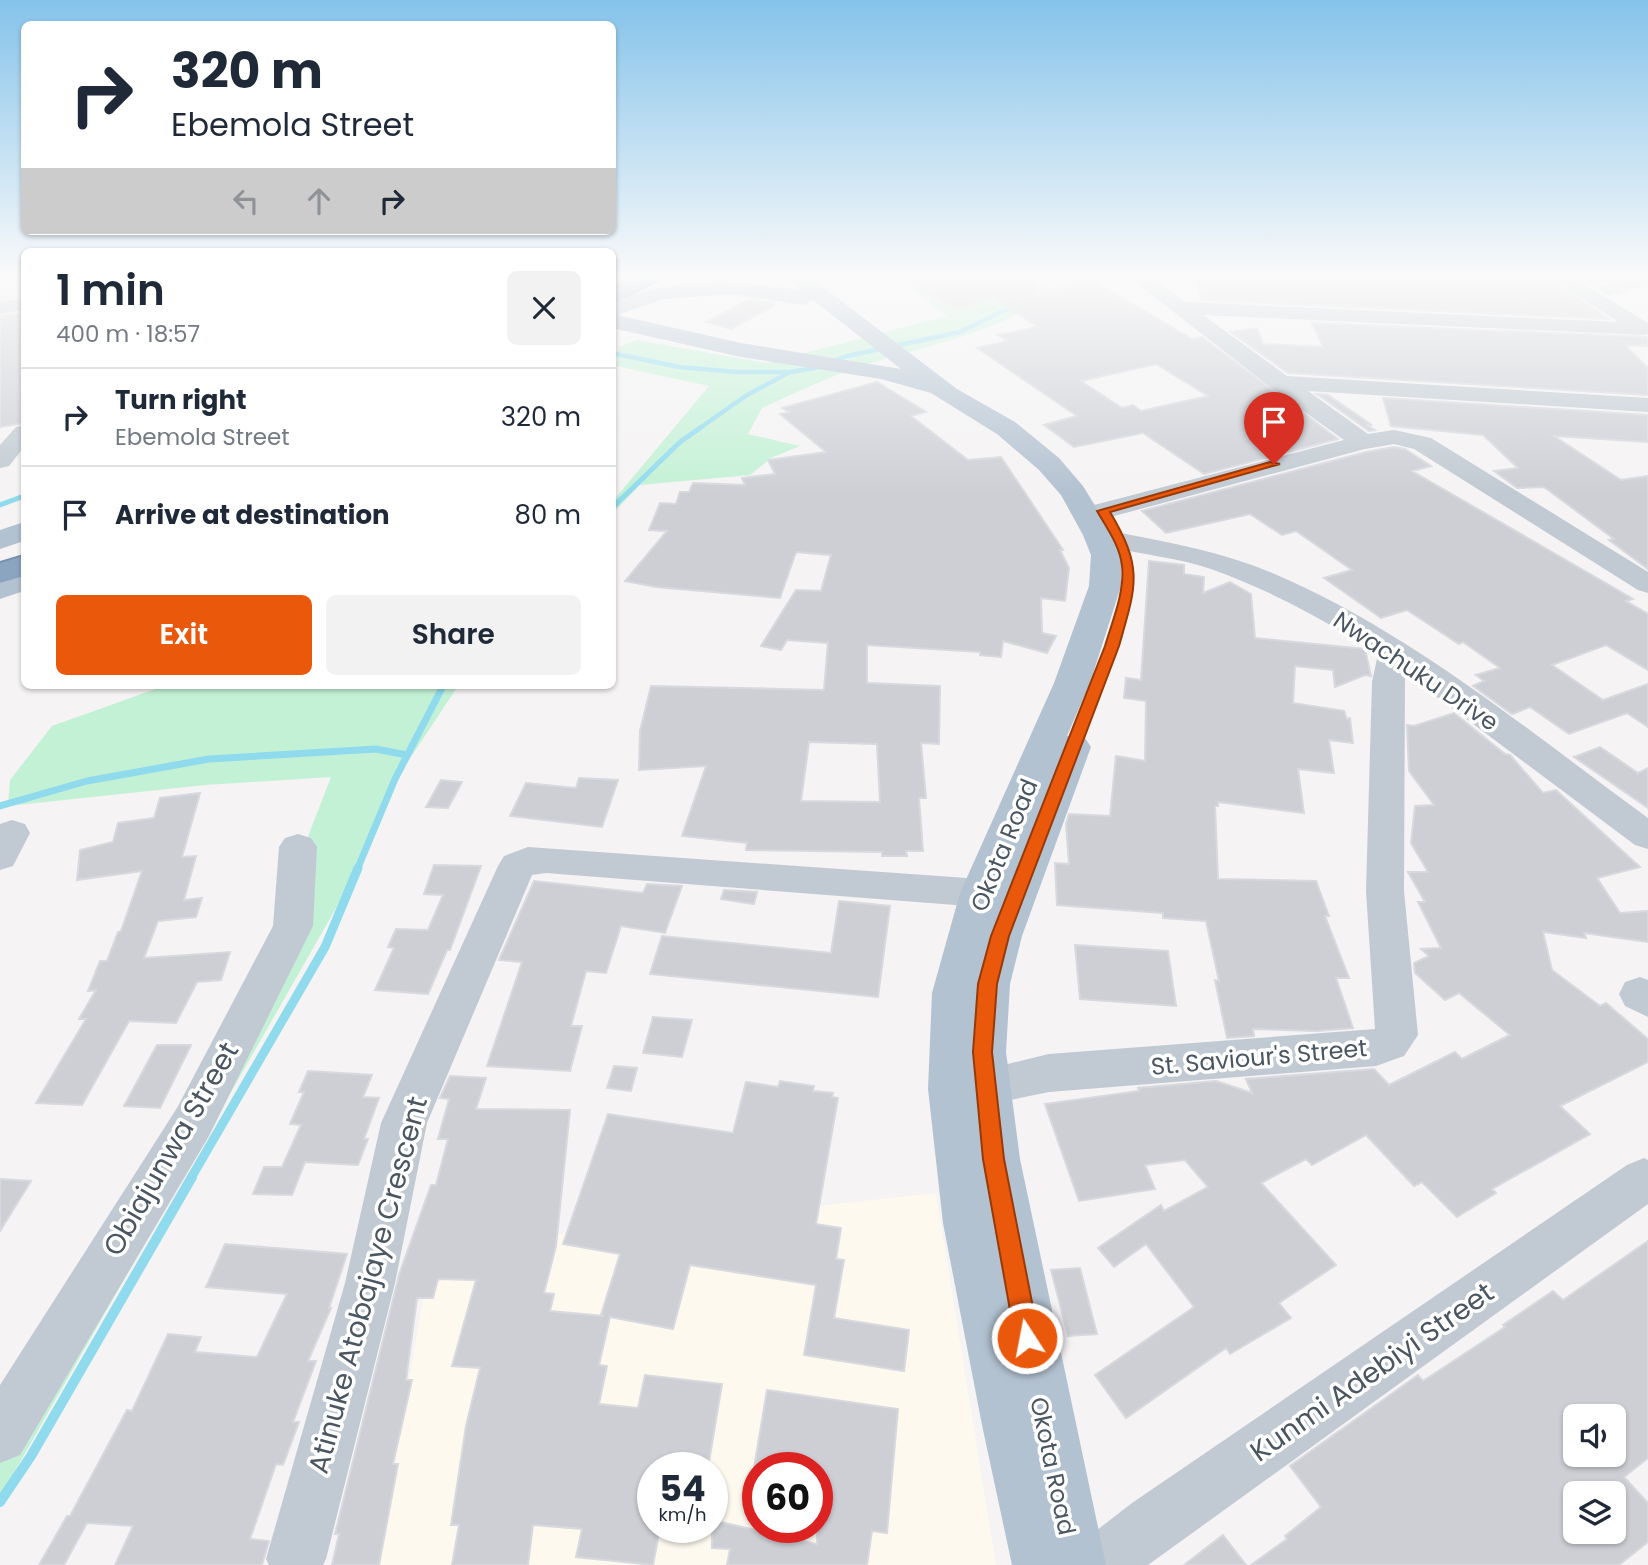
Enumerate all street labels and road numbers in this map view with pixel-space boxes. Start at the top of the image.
street label: Nwachuku Drive [1327,604,1505,738]
street label: Okota Road [962,774,1046,916]
street label: St. Saviour's Street [1150,1031,1368,1083]
street label: Obiajunwa Street [94,1035,248,1263]
street label: Atinuke Atobajaye Crescent [299,1092,437,1478]
street label: Kunmi Adebiyi Street [1242,1273,1502,1471]
street label: Okota Road [1022,1394,1084,1538]

